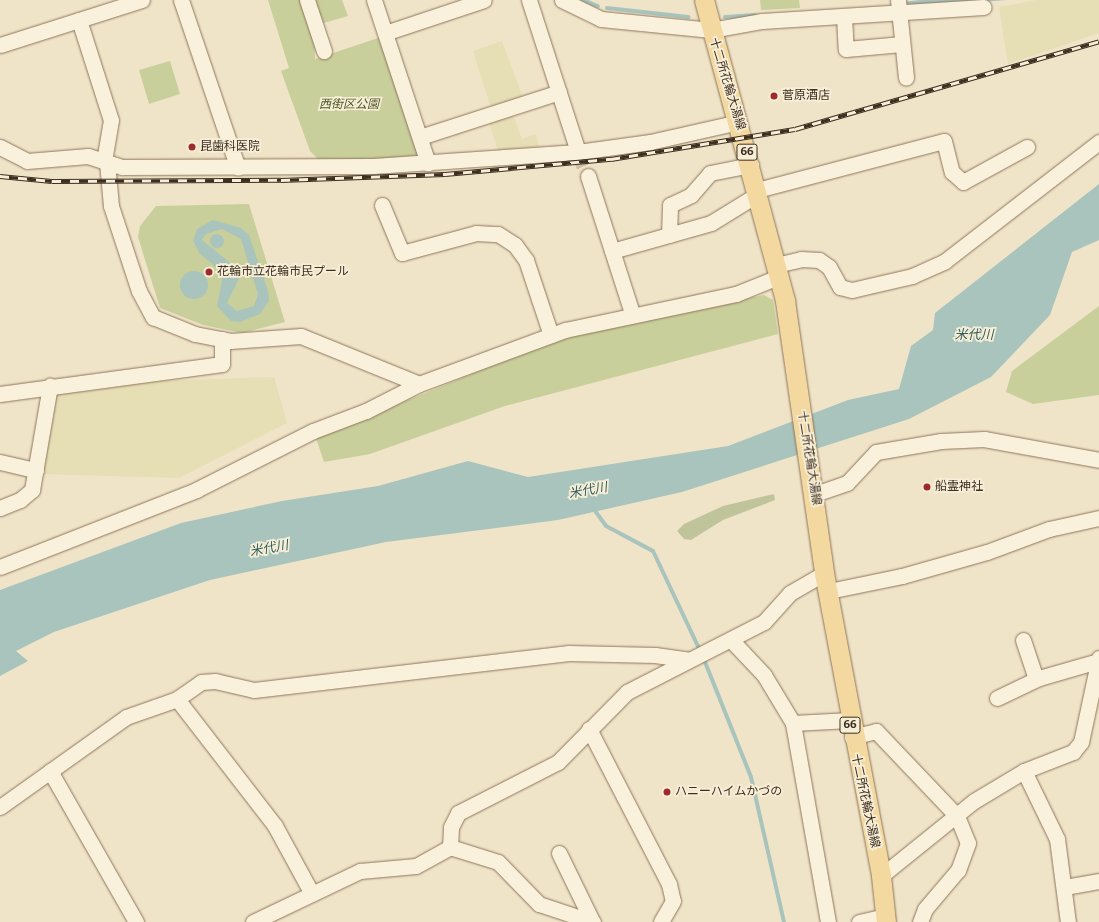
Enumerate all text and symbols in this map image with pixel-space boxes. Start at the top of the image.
street label: 十二所花輪大湯線 [706,36,748,132]
place label: 菅原酒店 [782,89,830,103]
marker: 菅原酒店 [769,91,779,101]
park label: 西街区公園 [319,98,379,112]
place label: 昆歯科医院 [200,140,260,154]
marker: 昆歯科医院 [187,142,197,152]
road number: 66 [736,143,758,161]
place label: 花輪市立花輪市民プール [217,265,349,279]
marker: 花輪市立花輪市民プール [204,267,214,277]
water label: 米代川 [955,327,993,343]
street label: 十二所花輪大湯線 [794,409,824,507]
water label: 米代川 [567,480,609,502]
place label: 船霊神社 [935,480,983,494]
marker: 船霊神社 [922,482,932,492]
water label: 米代川 [248,538,290,560]
road number: 66 [839,716,861,734]
street label: 十二所花輪大湯線 [848,753,882,849]
place label: ハニーハイムかづの [675,785,783,799]
marker: ハニーハイムかづの [662,787,672,797]

